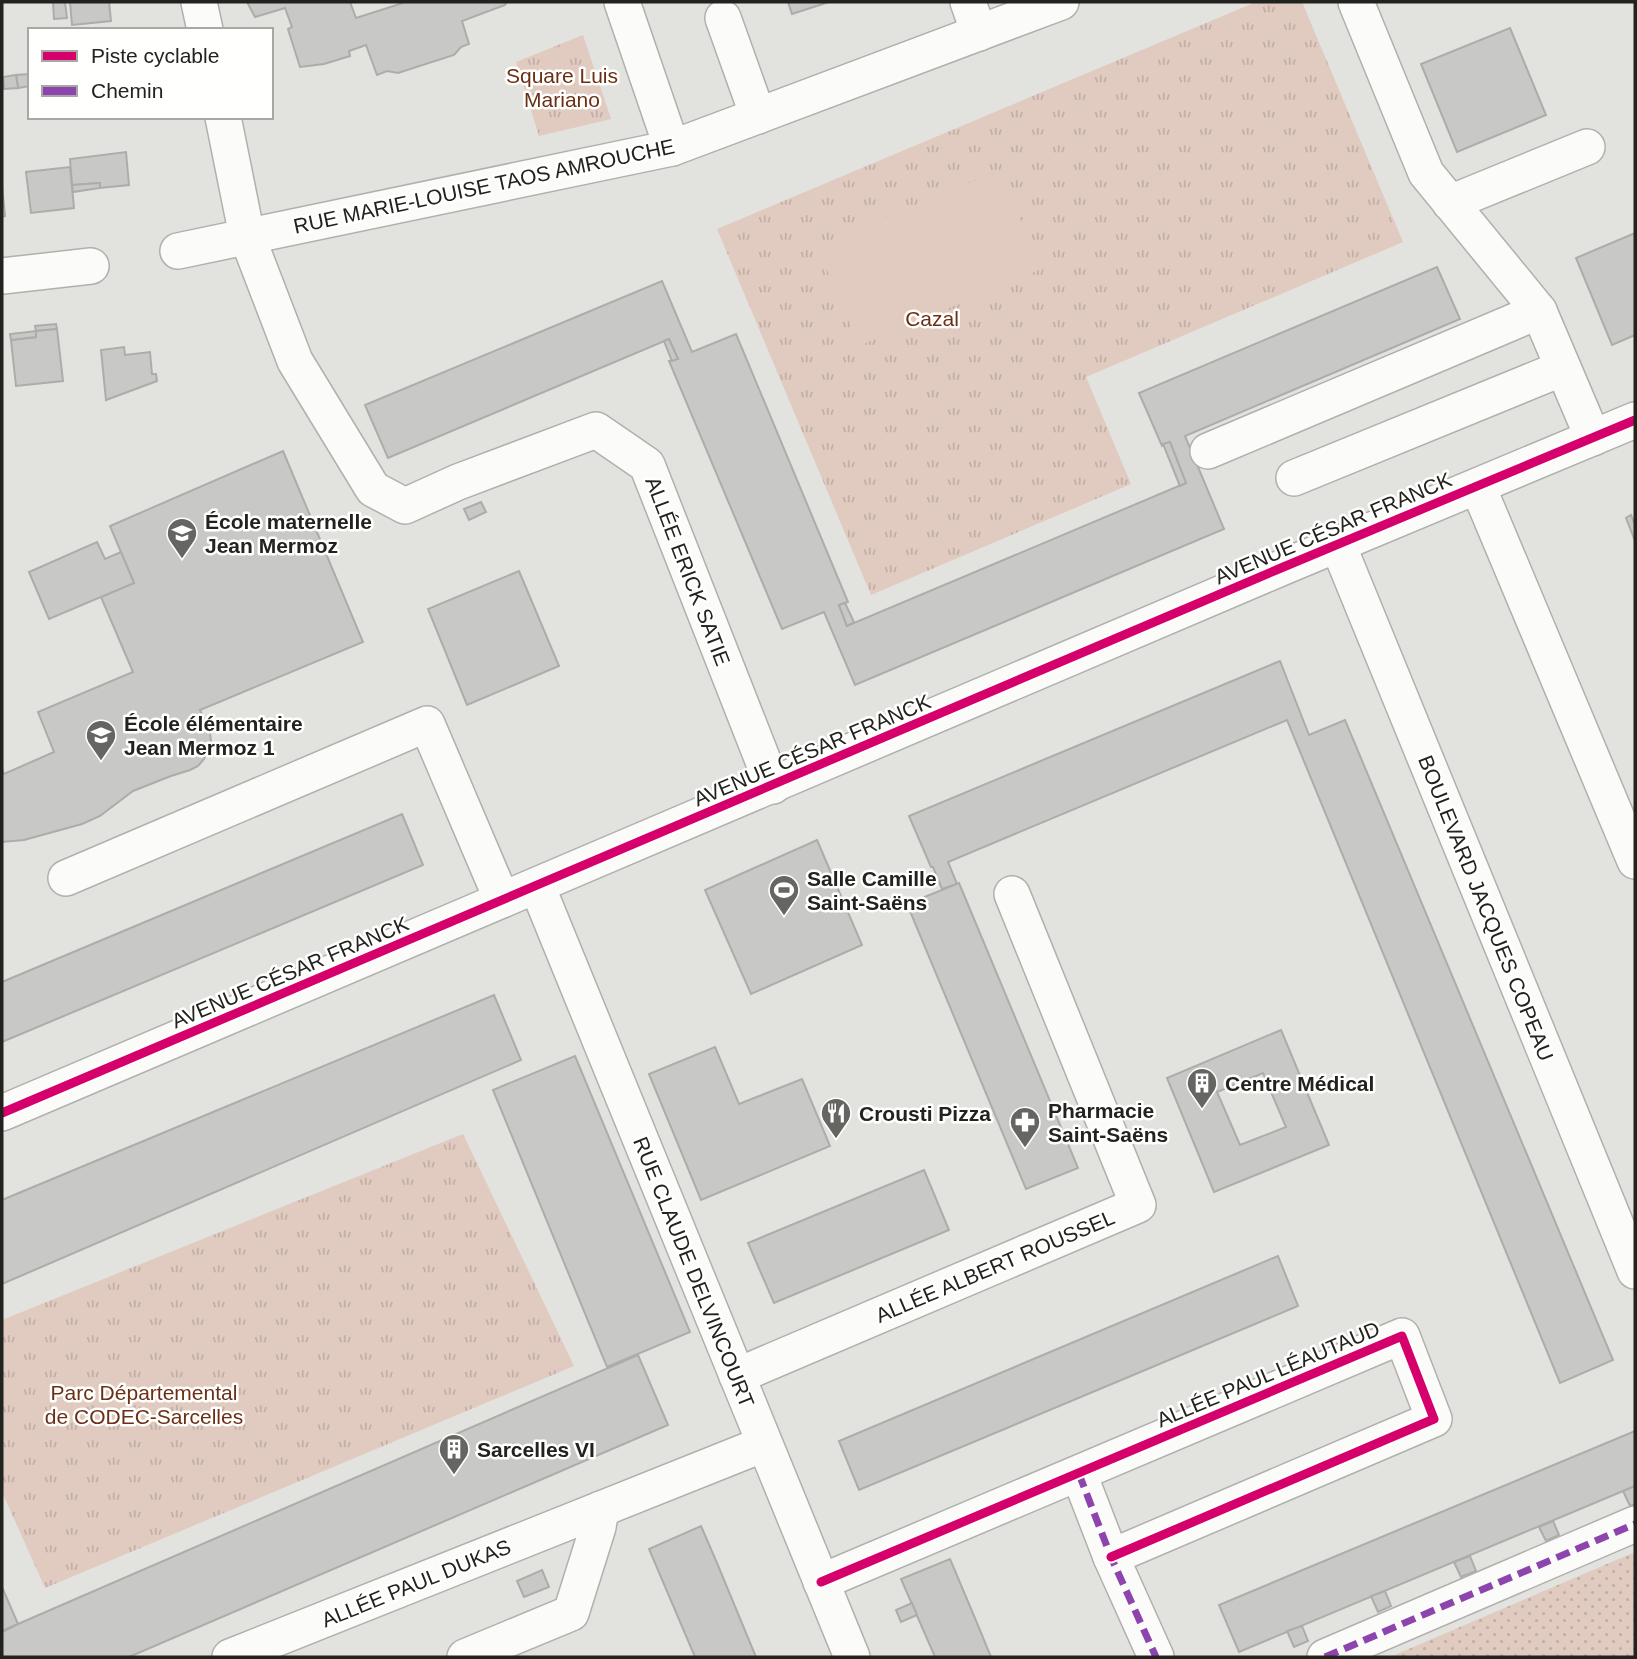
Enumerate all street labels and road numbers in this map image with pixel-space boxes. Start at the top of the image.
street label: RUE MARIE-LOUISE TAOS AMROUCHE [291,134,677,238]
street label: AVENUE CÉSAR FRANCK [1211,468,1455,588]
street label: ALLÉE ERICK SATIE [641,473,735,669]
street label: AVENUE CÉSAR FRANCK [690,690,934,810]
street label: BOULEVARD JACQUES COPEAU [1414,752,1558,1064]
street label: AVENUE CÉSAR FRANCK [168,912,412,1032]
street label: RUE CLAUDE DELVINCOURT [629,1133,759,1411]
street label: ALLÉE ALBERT ROUSSEL [872,1205,1118,1327]
street label: ALLÉE PAUL LÉAUTAUD [1153,1317,1383,1431]
street label: ALLÉE PAUL DUKAS [318,1535,514,1631]

